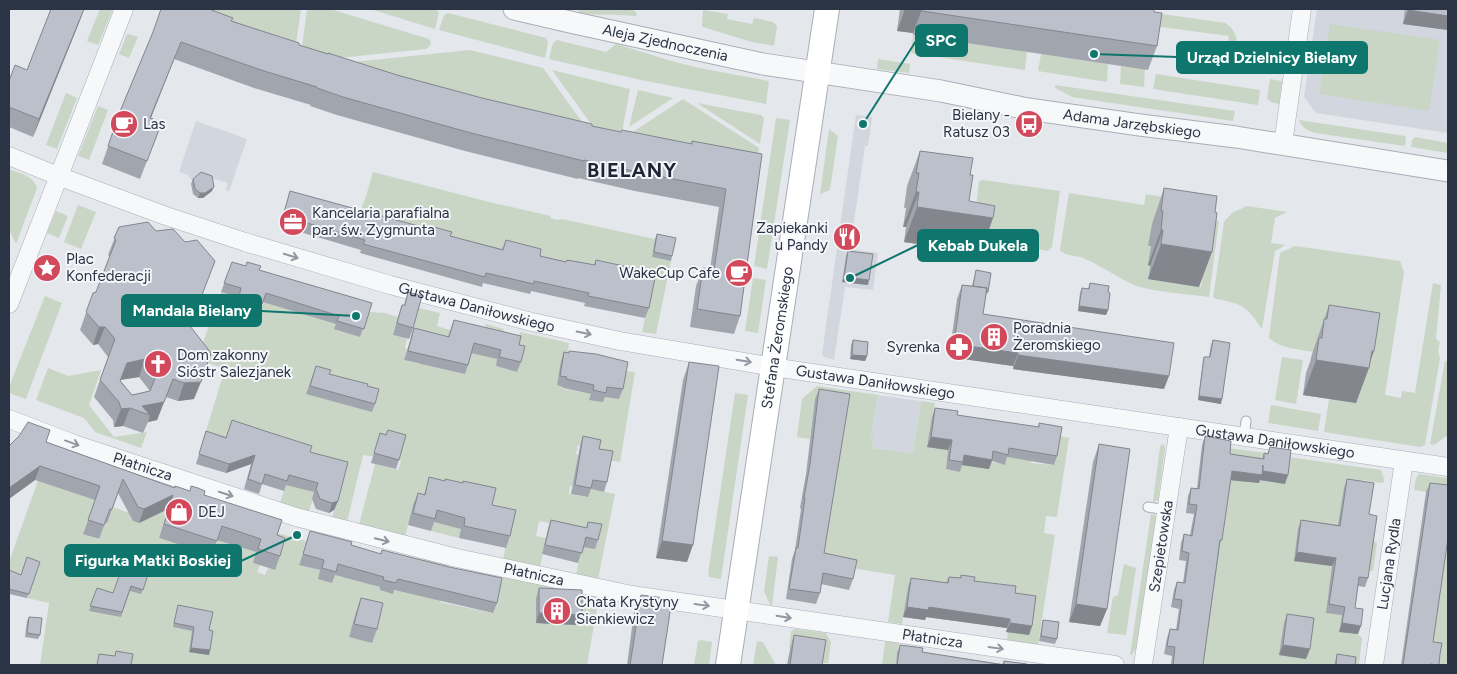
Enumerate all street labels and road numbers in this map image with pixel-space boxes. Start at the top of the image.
street label: Aleja Zjednoczenia [601,20,730,65]
street label: Adama Jarzębskiego [1062,105,1202,142]
street label: Stefana Żeromskiego [758,265,797,410]
street label: Gustawa Daniłowskiego [397,279,557,336]
street label: Gustawa Daniłowskiego [795,361,957,403]
street label: Gustawa Daniłowskiego [1194,421,1356,462]
street label: Płatnicza [111,448,175,485]
street label: Szepietowska [1145,499,1177,594]
street label: Lucjana Rydla [1373,517,1404,611]
street label: Płatnicza [502,559,566,589]
street label: Płatnicza [901,625,964,652]

